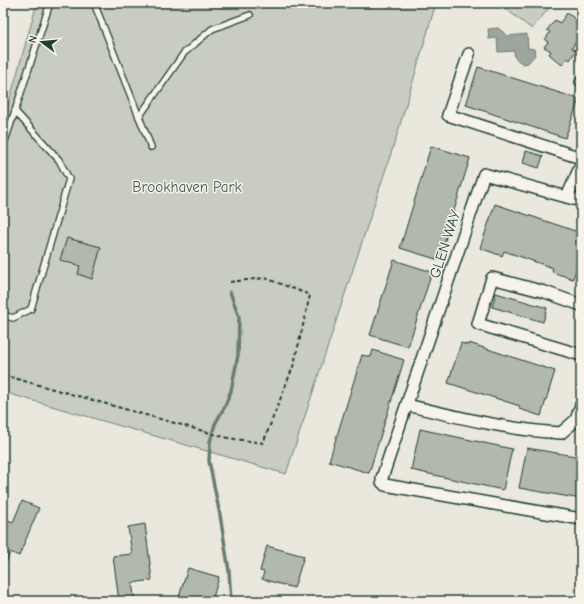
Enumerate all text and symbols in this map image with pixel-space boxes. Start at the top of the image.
north arrow [22,22,62,62]
text: N [26,34,40,45]
park label: Brookhaven Park [132,178,242,196]
street label: GLEN WAY [425,207,465,281]

